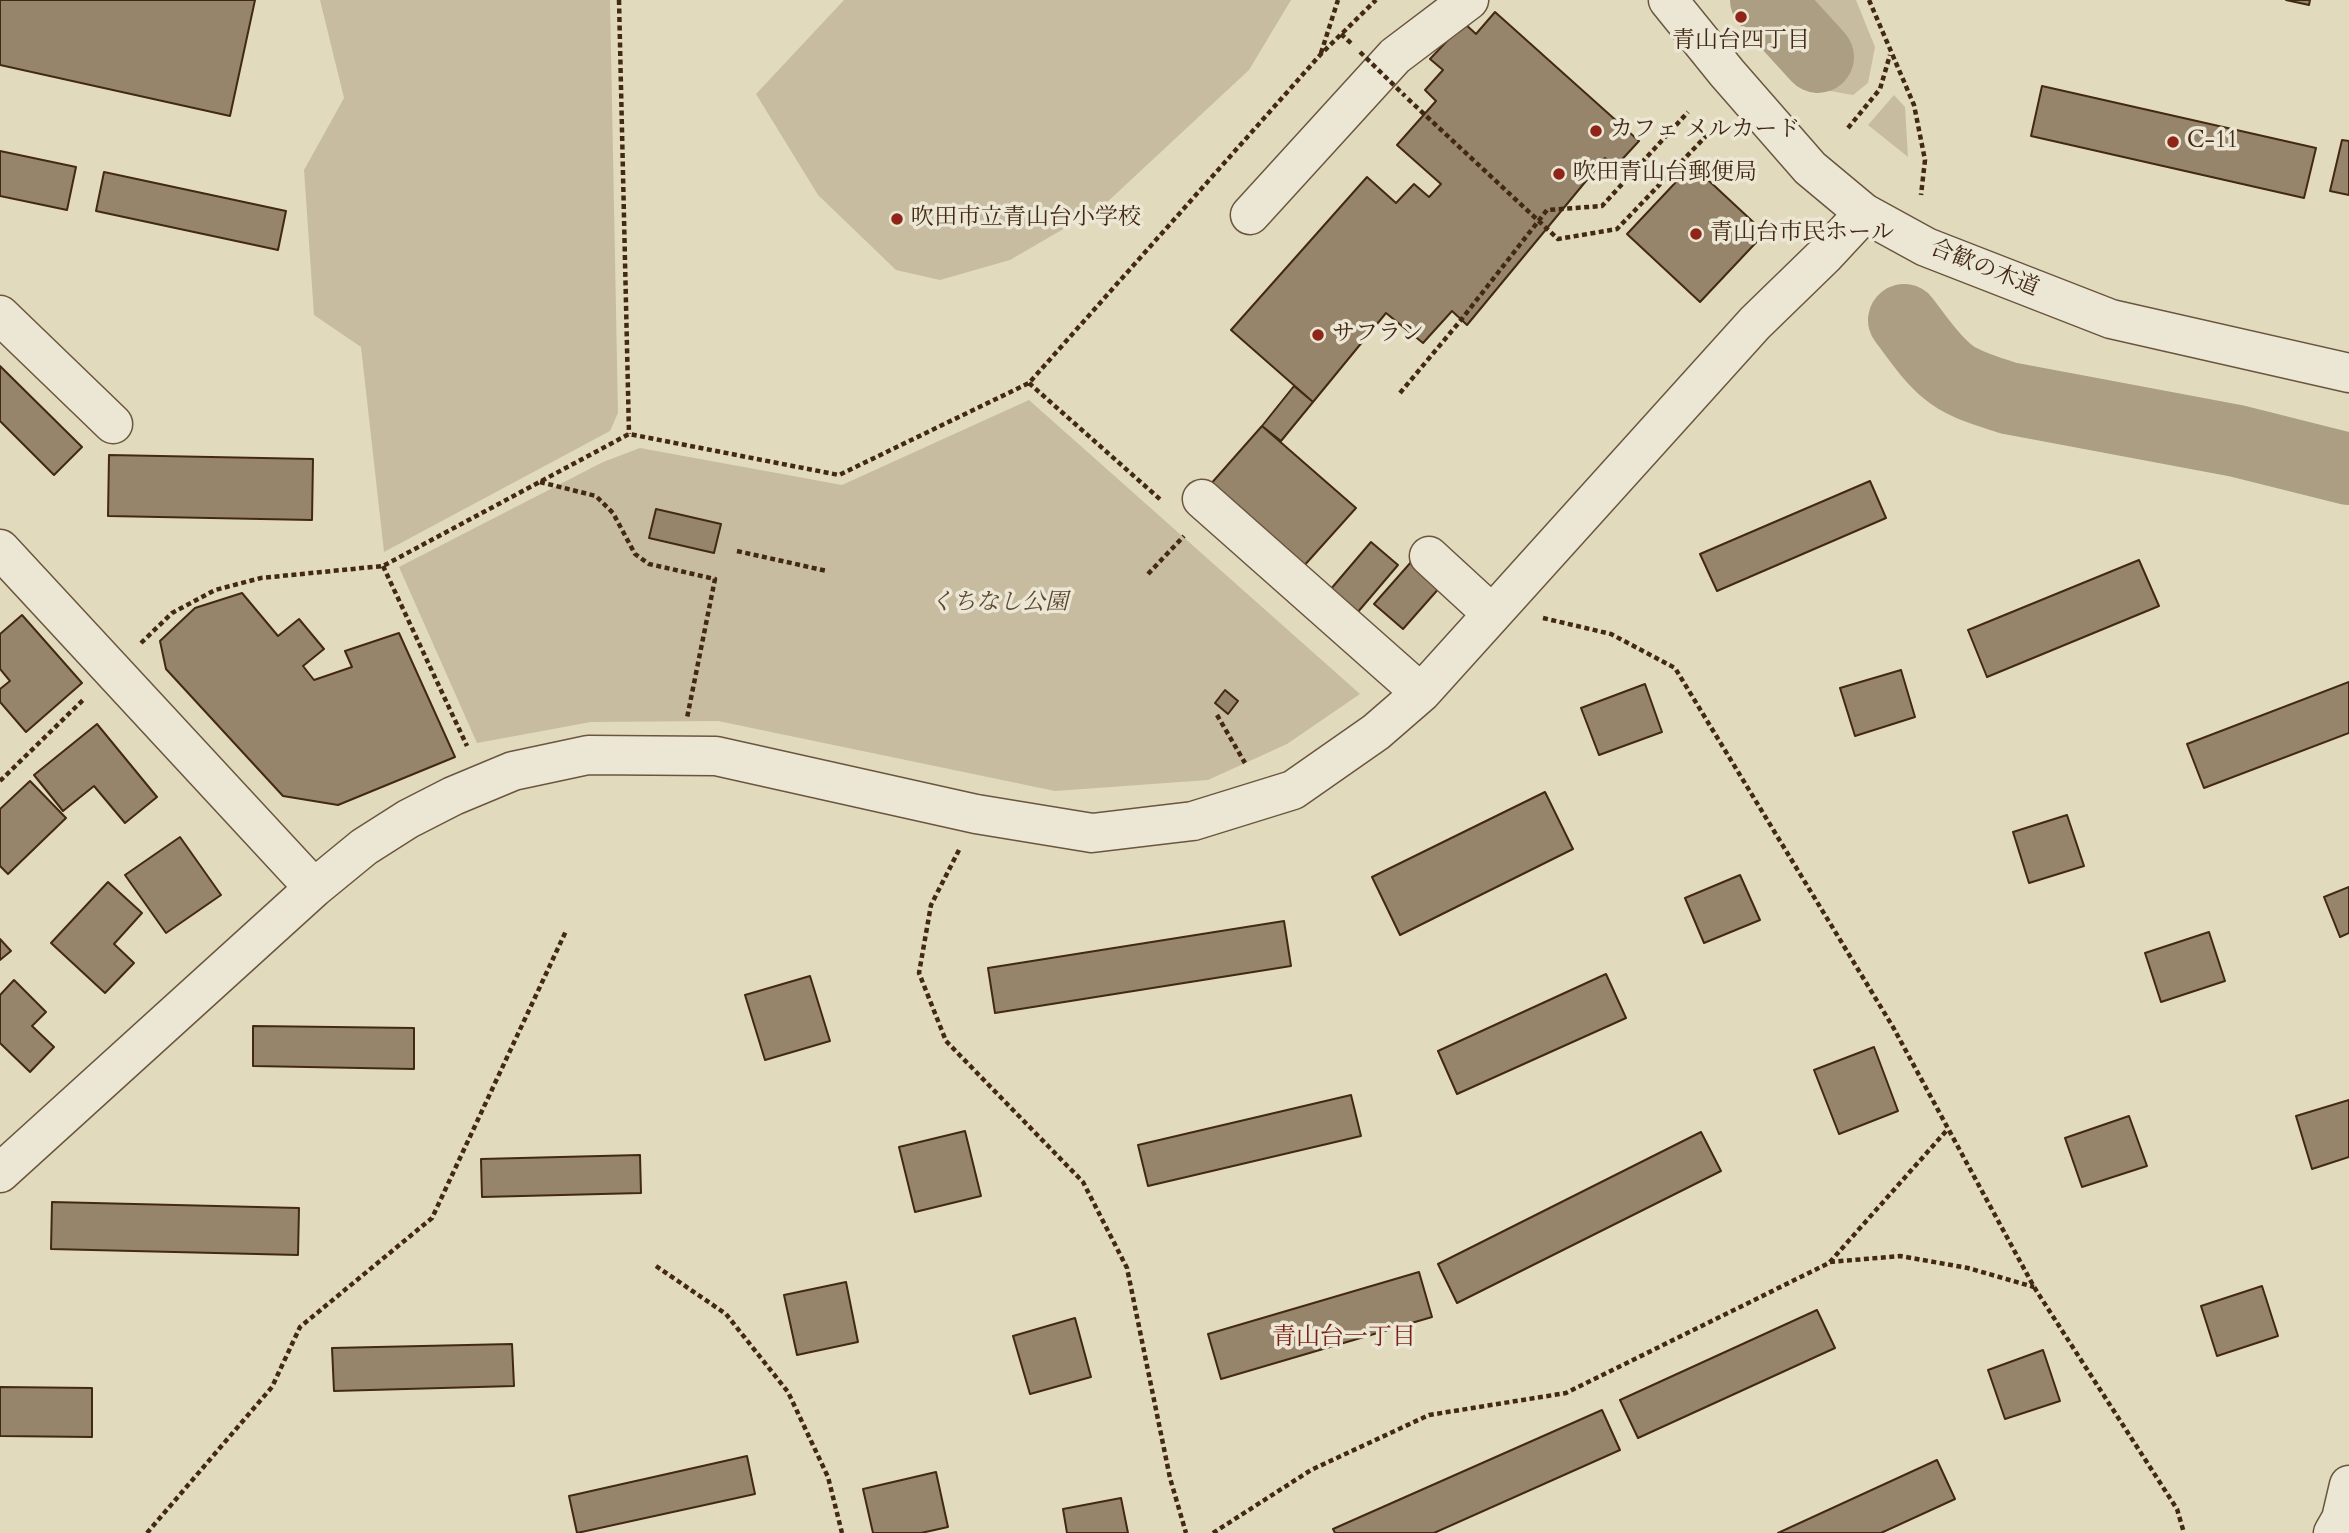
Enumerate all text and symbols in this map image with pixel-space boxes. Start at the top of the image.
marker: 青山台四丁目 [1733,9,1749,25]
place label: 青山台四丁目 [1672,28,1810,56]
place label: カフェ メルカード [1610,117,1800,145]
marker: カフェ メルカード [1588,123,1604,139]
place label: C-11 [2187,128,2238,156]
marker: C-11 [2165,134,2181,150]
place label: 吹田青山台郵便局 [1573,160,1757,188]
marker: 吹田青山台郵便局 [1551,166,1567,182]
place label: 吹田市立青山台小学校 [911,205,1141,233]
marker: 吹田市立青山台小学校 [889,211,905,227]
place label: 青山台市民ホール [1710,220,1894,248]
marker: 青山台市民ホール [1688,226,1704,242]
street label: 合歓の木道 [1926,235,2042,303]
place label: サフラン [1332,321,1424,349]
marker: サフラン [1310,327,1326,343]
park label: くちなし公園 [930,590,1068,618]
district label: 青山台一丁目 [1272,1324,1416,1352]

